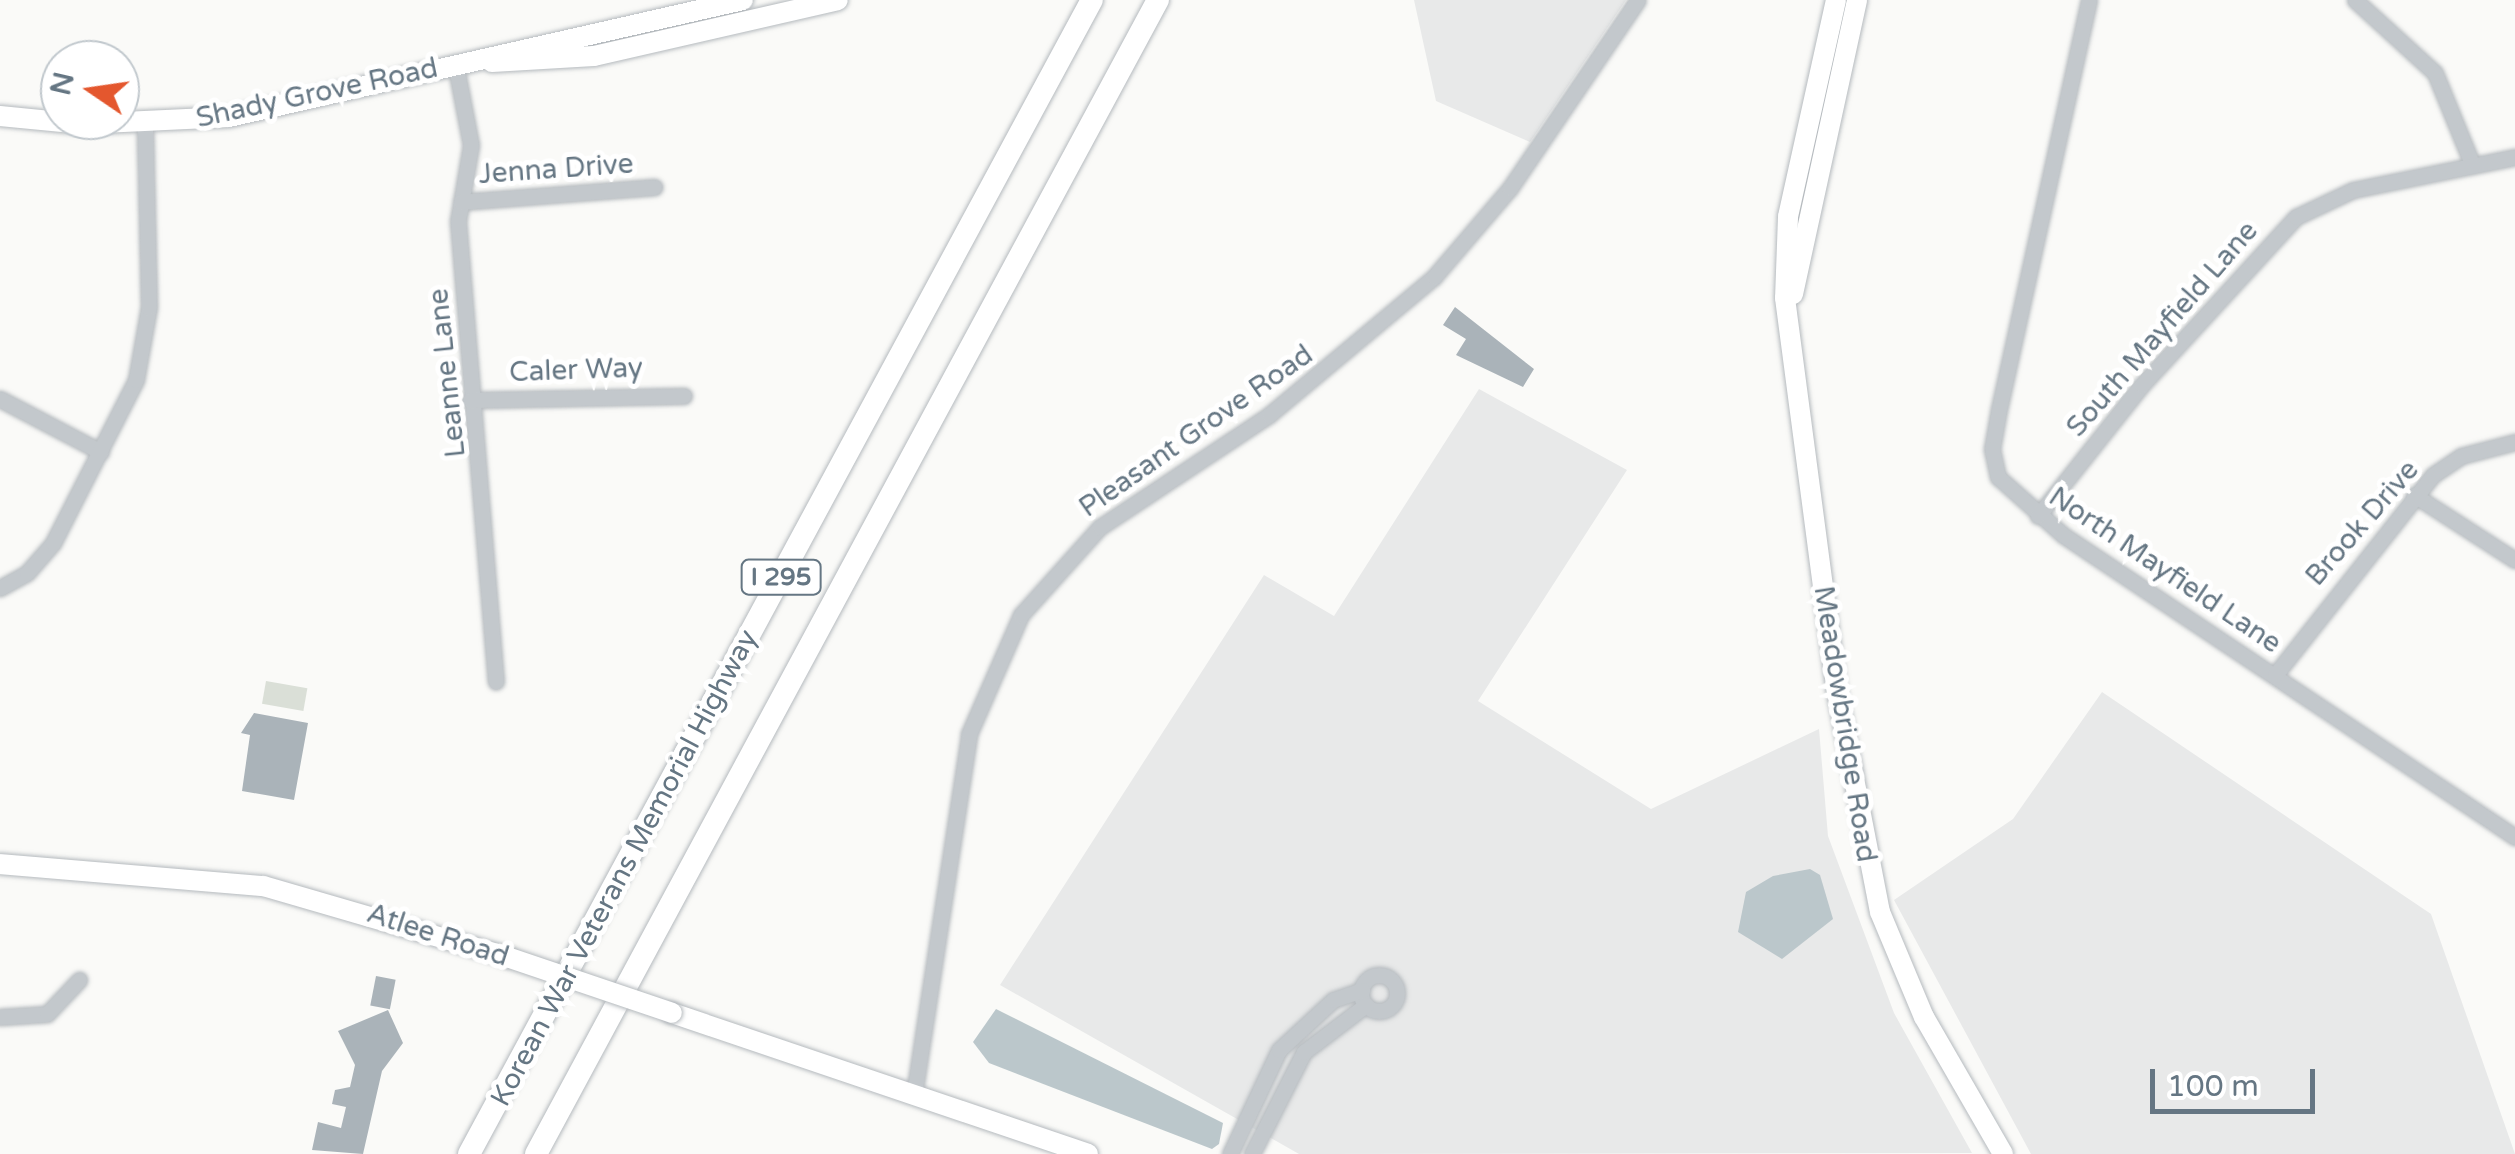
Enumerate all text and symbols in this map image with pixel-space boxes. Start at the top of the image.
north arrow [40,40,140,140]
street label: Shady Grove Road [193,51,441,135]
text: N [44,69,82,98]
street label: Jenna Drive [478,147,634,191]
street label: South Mayfield Lane [2059,214,2265,444]
street label: Leanne Lane [421,287,473,459]
street label: Pleasant Grove Road [1073,338,1319,524]
street label: Caler Way [509,351,643,389]
street label: Brook Drive [2298,453,2426,593]
street label: North Mayfield Lane [2043,480,2287,660]
road number: I 295 [738,557,824,597]
street label: Meadowbridge Road [1807,584,1883,864]
street label: Korean War Veterans Memorial Highway [484,624,764,1112]
street label: Atlee Road [363,896,513,974]
scale bar [2155,1049,2320,1111]
text: 100 m [2167,1068,2259,1105]

